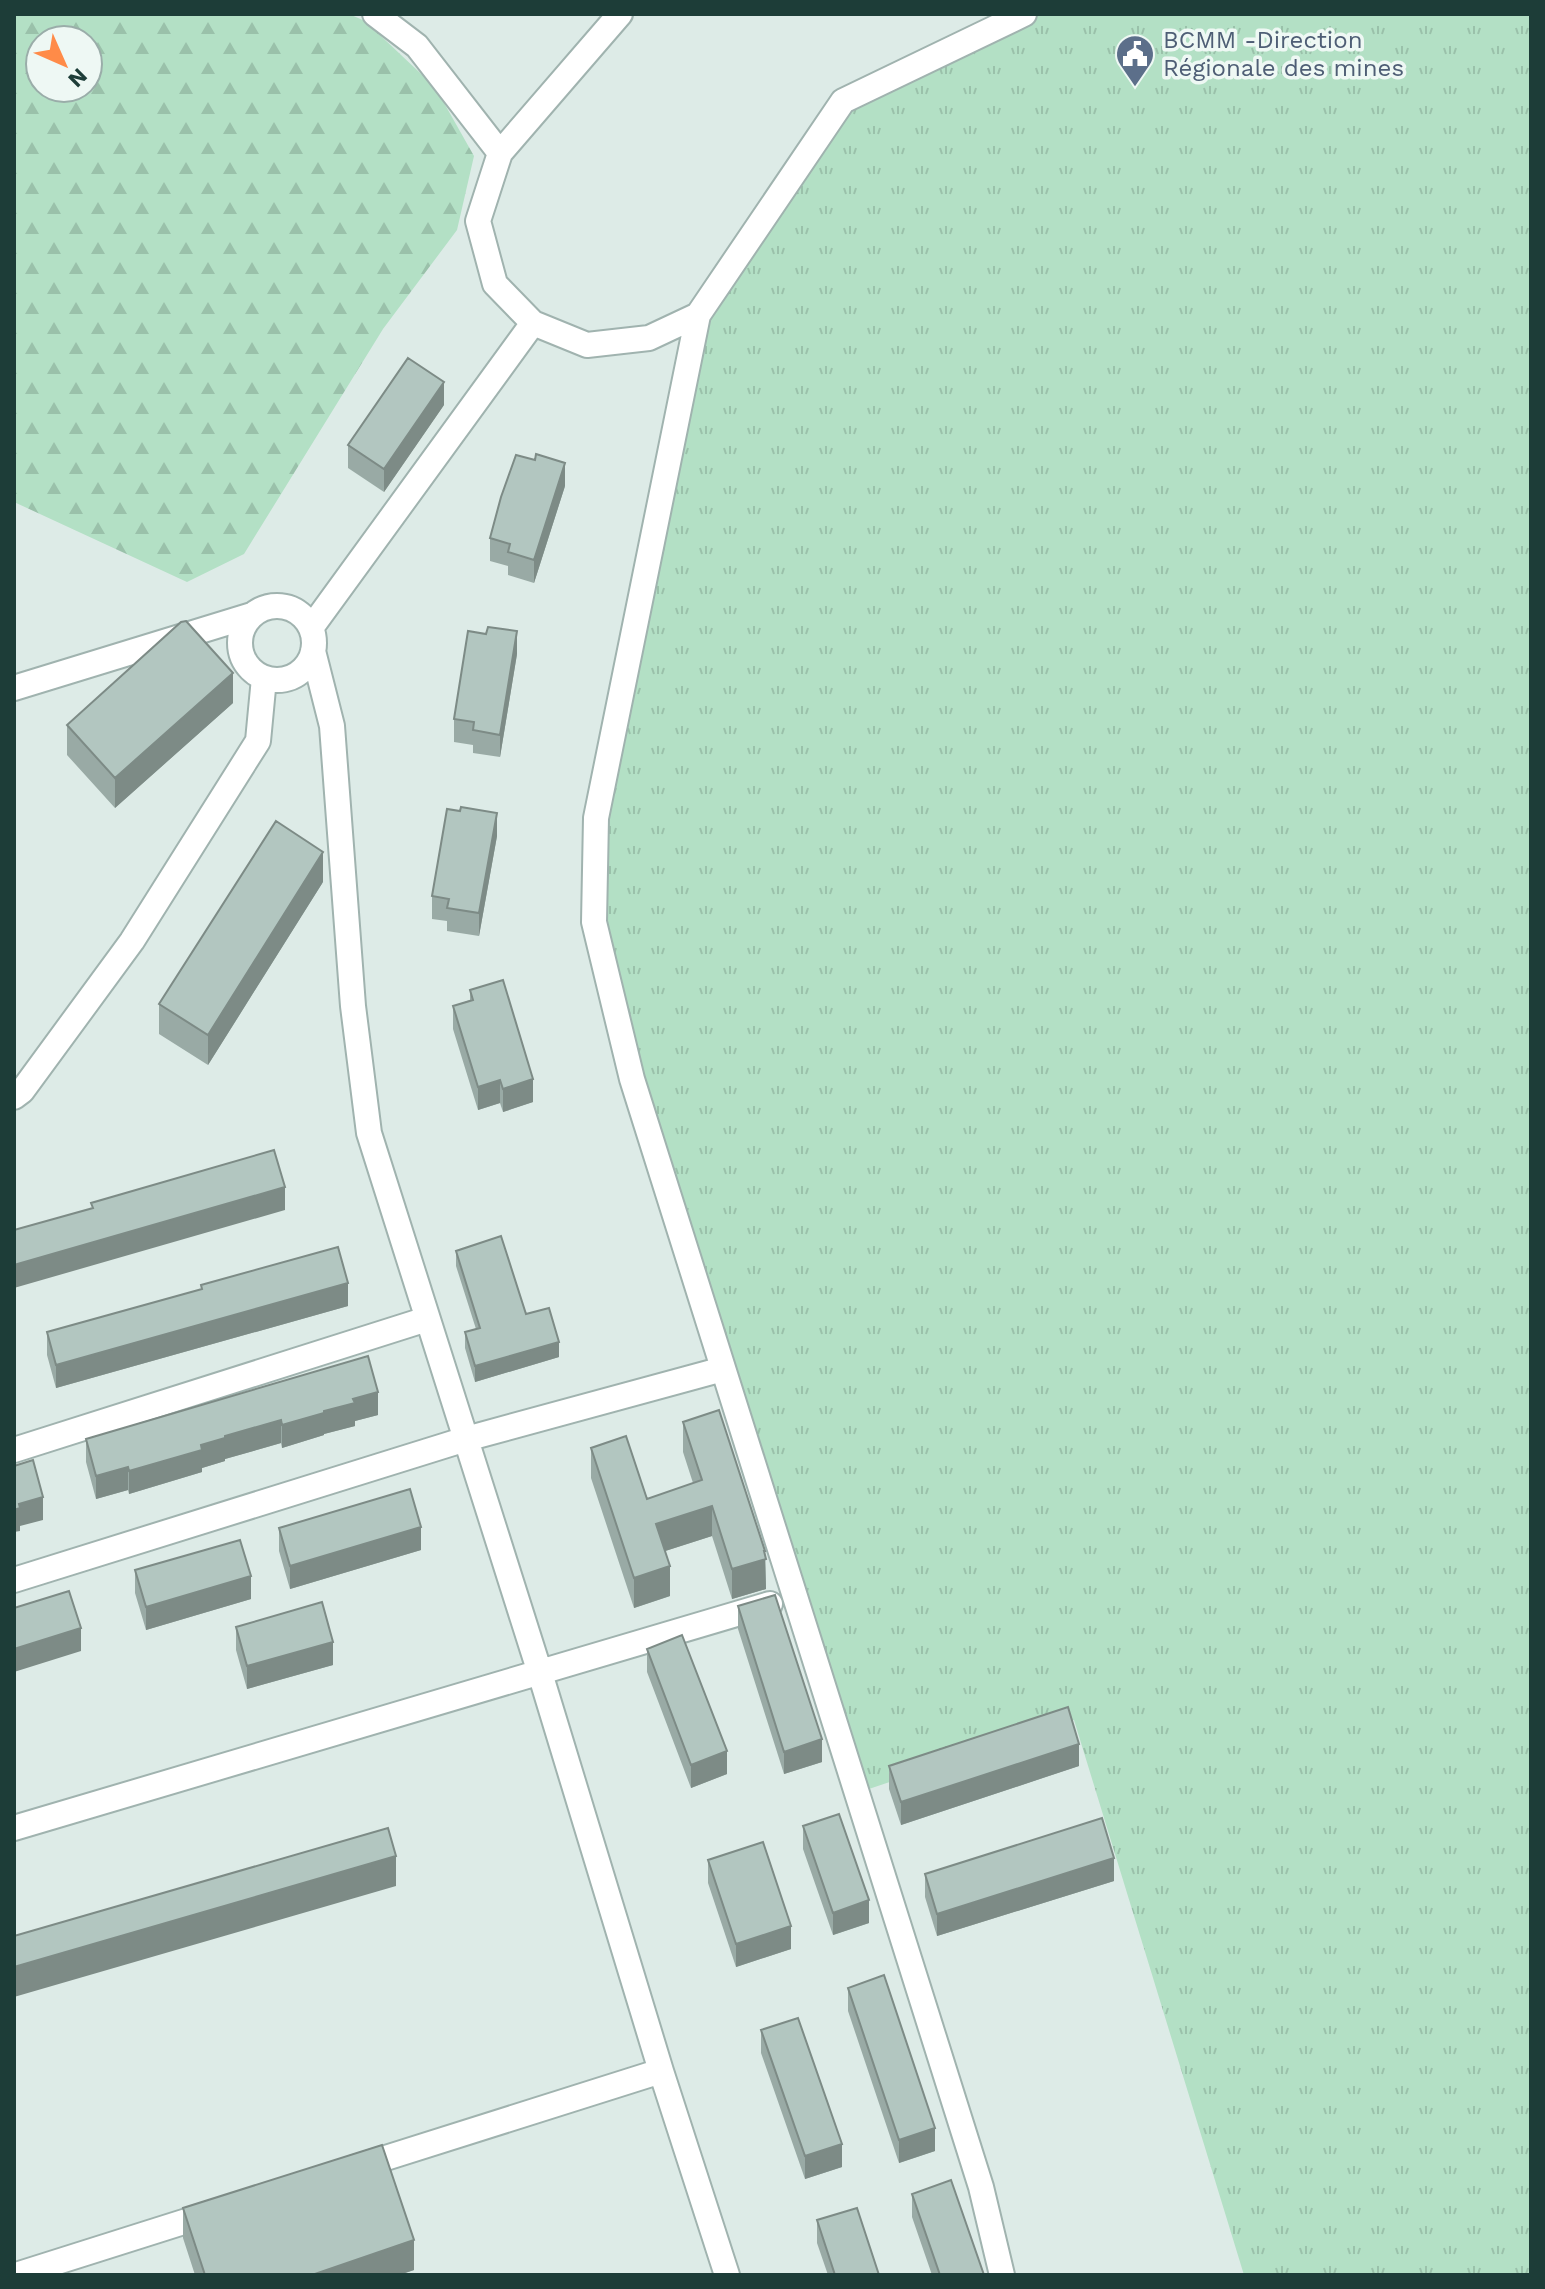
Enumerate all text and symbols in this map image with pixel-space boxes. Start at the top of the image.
north arrow [24,24,104,104]
place label: BCMM -Direction Régionale des mines [1163,26,1404,82]
public building icon: BCMM -Direction Régionale des mines [1114,33,1156,88]
text: N [63,63,92,92]

